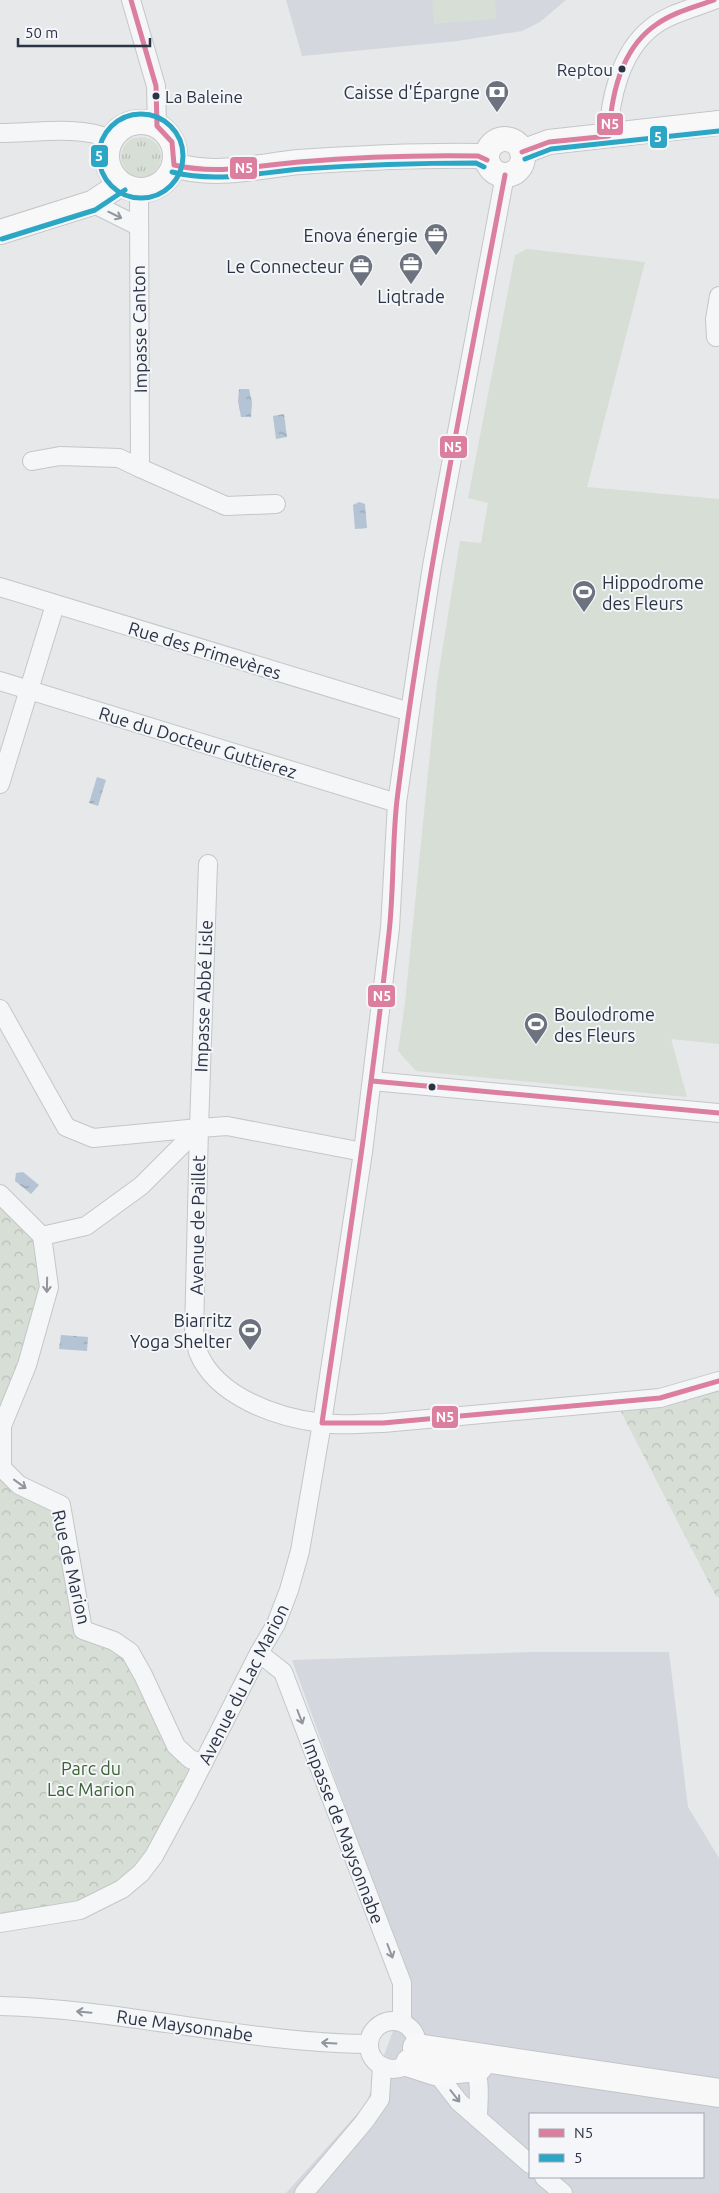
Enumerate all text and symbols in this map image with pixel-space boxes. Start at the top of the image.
scale bar [18,15,150,47]
text: 50 m [25,24,58,41]
place label: Reptou [557,60,613,79]
marker: Reptou [617,64,627,74]
bank icon: Caisse d'Épargne [484,79,510,113]
place label: Caisse d'Épargne [344,81,480,102]
place label: La Baleine [165,87,243,106]
marker: La Baleine [151,91,161,101]
line badge: N5 [596,112,624,136]
text: N5 [601,116,619,132]
line badge: 5 [649,125,668,149]
text: 5 [654,129,662,145]
line badge: 5 [90,144,109,168]
text: 5 [95,148,103,164]
line badge: N5 [229,156,258,180]
text: N5 [235,160,253,176]
one-way arrow [107,211,122,220]
office icon: Enova énergie [423,222,449,256]
place label: Enova énergie [303,225,418,245]
office icon: Liqtrade [398,251,424,285]
office icon: Le Connecteur [348,253,374,287]
place label: Le Connecteur [226,256,344,276]
street label: Impasse Canton [128,265,150,393]
place label: Liqtrade [377,286,445,306]
line badge: N5 [439,435,468,459]
text: N5 [444,439,462,455]
place label: Hippodrome des Fleurs [602,572,704,613]
sports icon: Hippodrome des Fleurs [571,579,597,613]
street label: Rue des Primevères [126,617,284,683]
street label: Rue du Docteur Guttierez [97,702,299,782]
street label: Impasse Abbé Lisle [190,919,216,1073]
line badge: N5 [367,984,396,1008]
text: N5 [373,988,391,1004]
place label: Boulodrome des Fleurs [554,1004,655,1045]
sports icon: Boulodrome des Fleurs [523,1011,549,1045]
unlabelled marker [427,1082,437,1092]
street label: Avenue de Paillet [186,1155,208,1295]
one-way arrow [43,1276,52,1292]
place label: Biarritz Yoga Shelter [130,1310,232,1351]
sports icon: Biarritz Yoga Shelter [237,1317,263,1351]
line badge: N5 [431,1405,459,1429]
text: N5 [436,1409,454,1425]
one-way arrow [13,1479,27,1489]
street label: Rue de Marion [49,1508,95,1626]
street label: Avenue du Lac Marion [194,1600,292,1768]
one-way arrow [296,1709,306,1724]
street label: Impasse de Maysonnabe [299,1736,389,1926]
park label: Parc du Lac Marion [47,1758,135,1799]
one-way arrow [386,1943,395,1958]
street label: Rue Maysonnabe [115,2006,255,2044]
one-way arrow [76,2008,92,2017]
one-way arrow [321,2039,337,2048]
one-way arrow [449,2089,460,2102]
legend [529,2113,704,2178]
text: N5 [574,2124,593,2141]
text: 5 [574,2149,582,2166]

